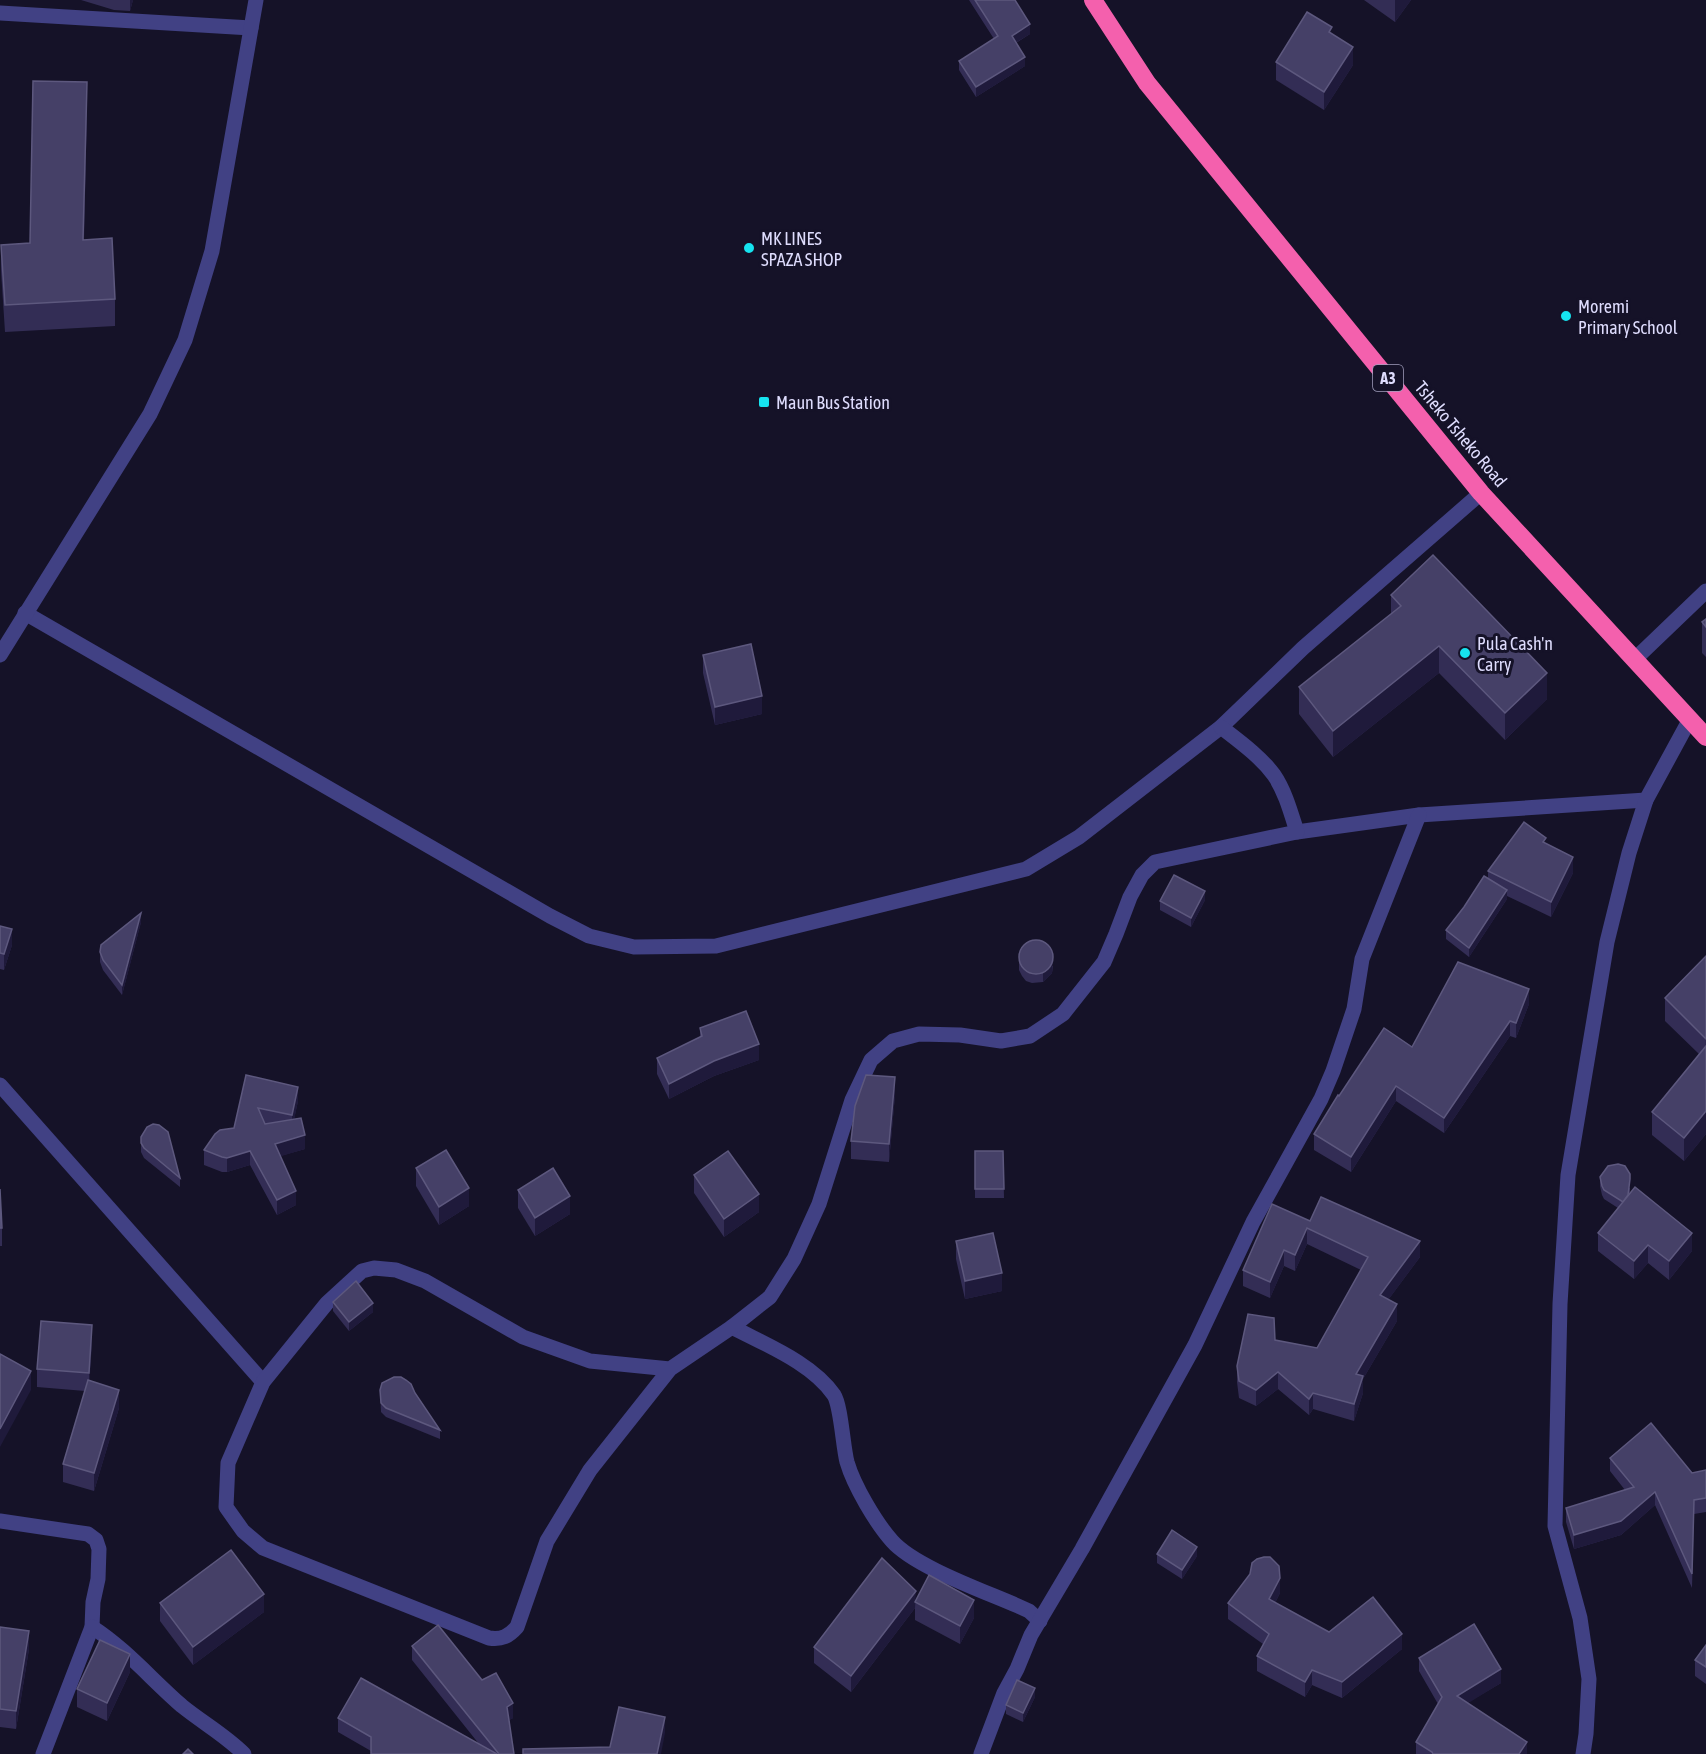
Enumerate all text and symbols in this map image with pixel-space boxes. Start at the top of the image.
place label: MK LINES SPAZA SHOP [761,228,842,270]
marker: MK LINES SPAZA SHOP [742,241,756,255]
place label: Moremi Primary School [1578,296,1678,338]
marker: Moremi Primary School [1559,309,1573,323]
road number: A3 [1373,365,1403,391]
street label: Tsheko Tsheko Road [1411,377,1511,491]
place label: Maun Bus Station [776,392,890,413]
marker: Maun Bus Station [757,395,771,409]
place label: Pula Cash'n Carry [1477,633,1553,675]
marker: Pula Cash'n Carry [1458,646,1472,660]

